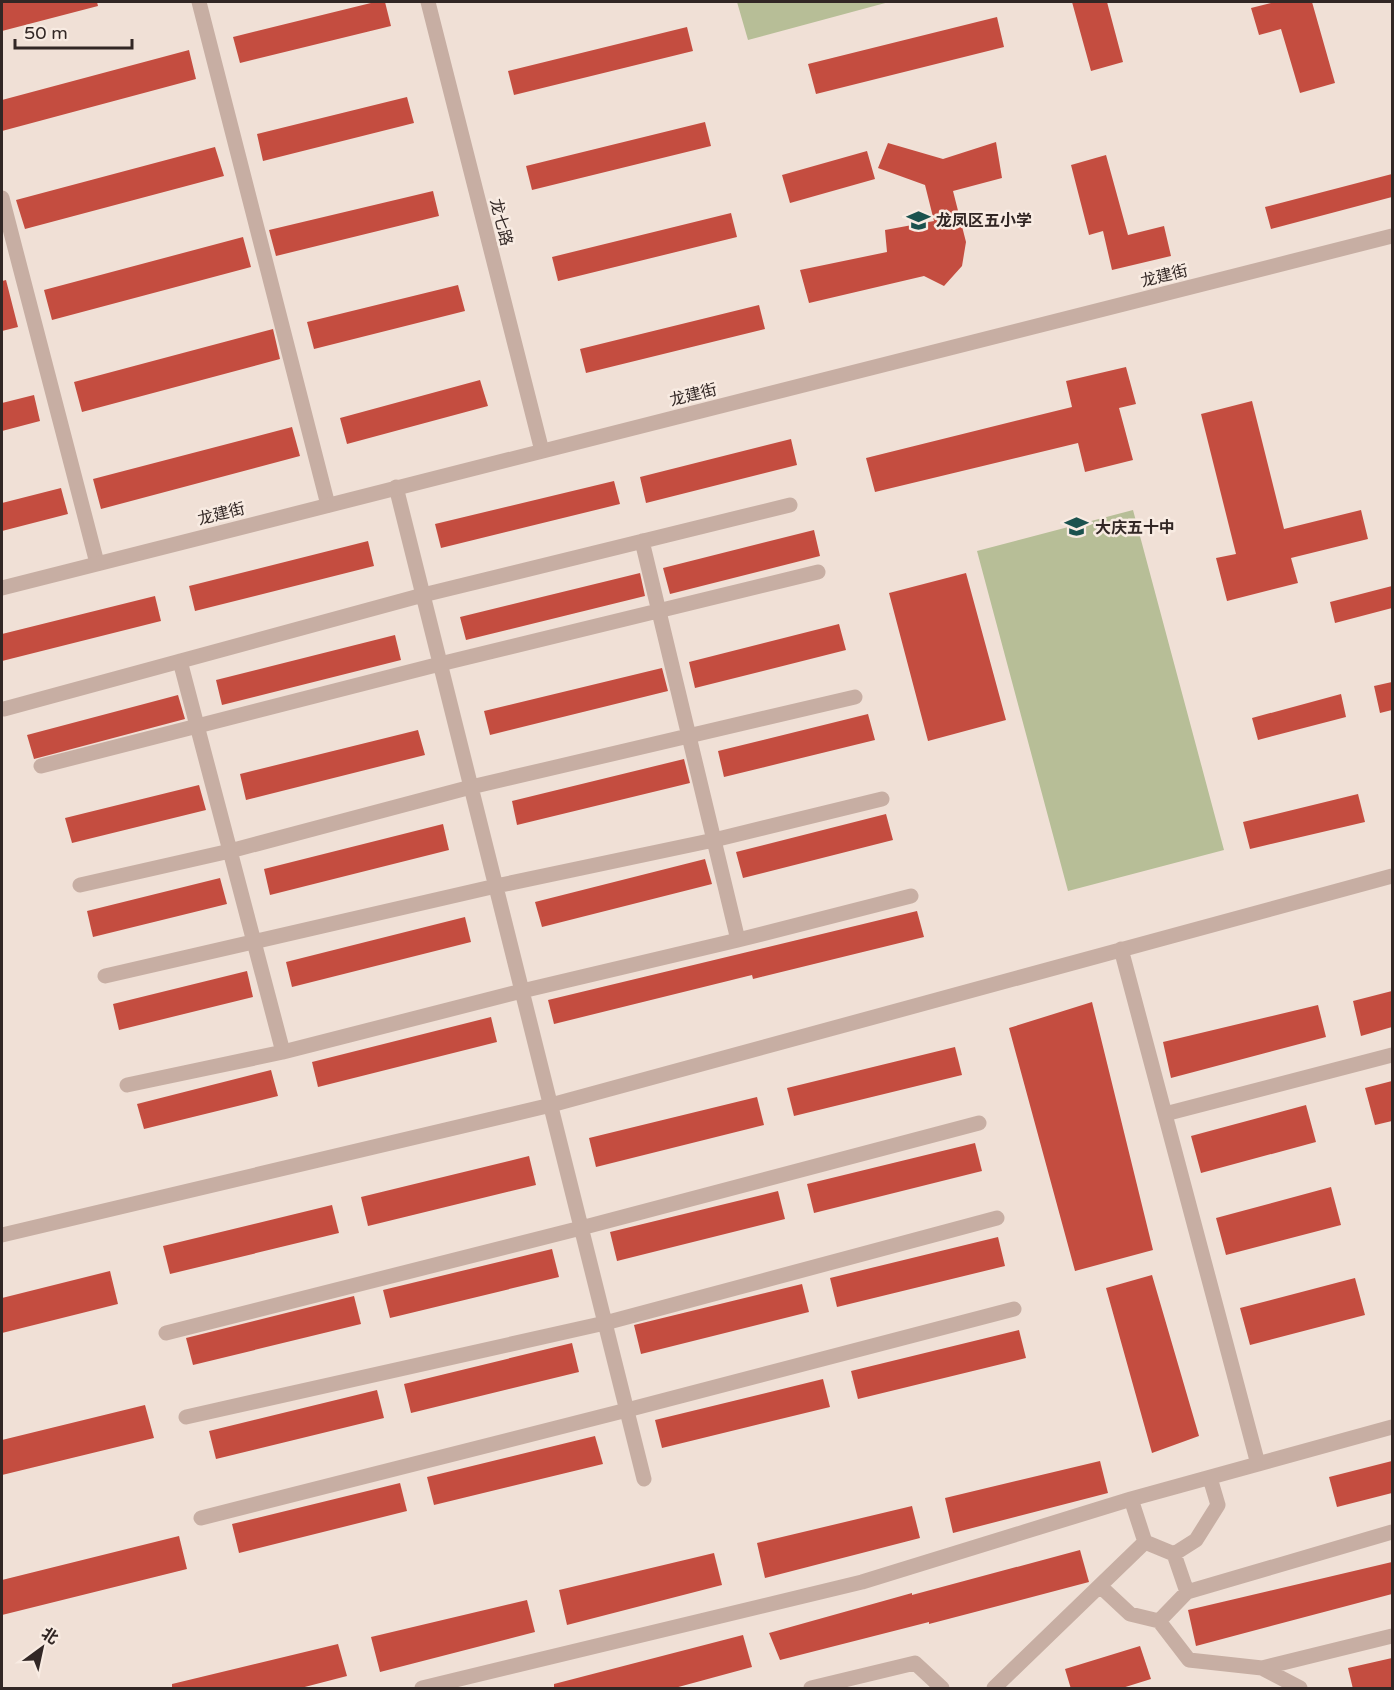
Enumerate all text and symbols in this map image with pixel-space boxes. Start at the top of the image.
scale bar [15,12,132,50]
text: 50 m [24,22,68,44]
street label: 龙七路 [486,197,517,248]
school or university icon: 龙凤区五小学 [905,207,931,233]
place label: 龙凤区五小学 [936,211,1032,231]
street label: 龙建街 [1139,260,1190,291]
street label: 龙建街 [668,379,719,410]
street label: 龙建街 [196,498,247,529]
school or university icon: 大庆五十中 [1064,514,1090,540]
place label: 大庆五十中 [1095,518,1175,538]
north arrow [12,1618,72,1678]
text: 北 [37,1624,62,1649]

